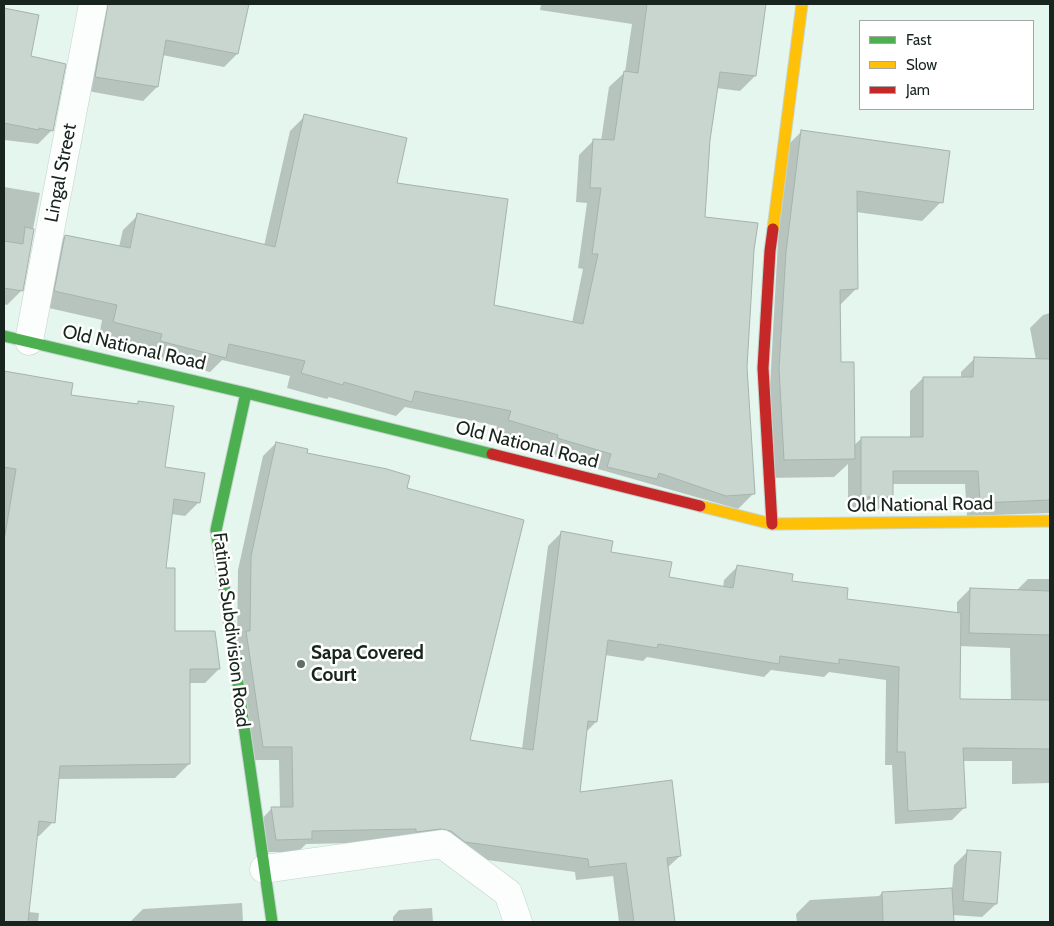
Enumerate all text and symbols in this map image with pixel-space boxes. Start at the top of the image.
legend [859,20,1034,110]
text: Fast [906,31,931,49]
text: Slow [906,56,937,74]
text: Jam [906,81,930,99]
street label: Lingal Street [40,122,82,224]
street label: Old National Road [60,320,208,376]
street label: Old National Road [453,416,601,474]
street label: Old National Road [847,492,993,518]
street label: Fatima Subdivision Road [208,531,254,729]
place label: Sapa Covered Court [311,642,424,686]
marker: Sapa Covered Court [295,658,307,670]

